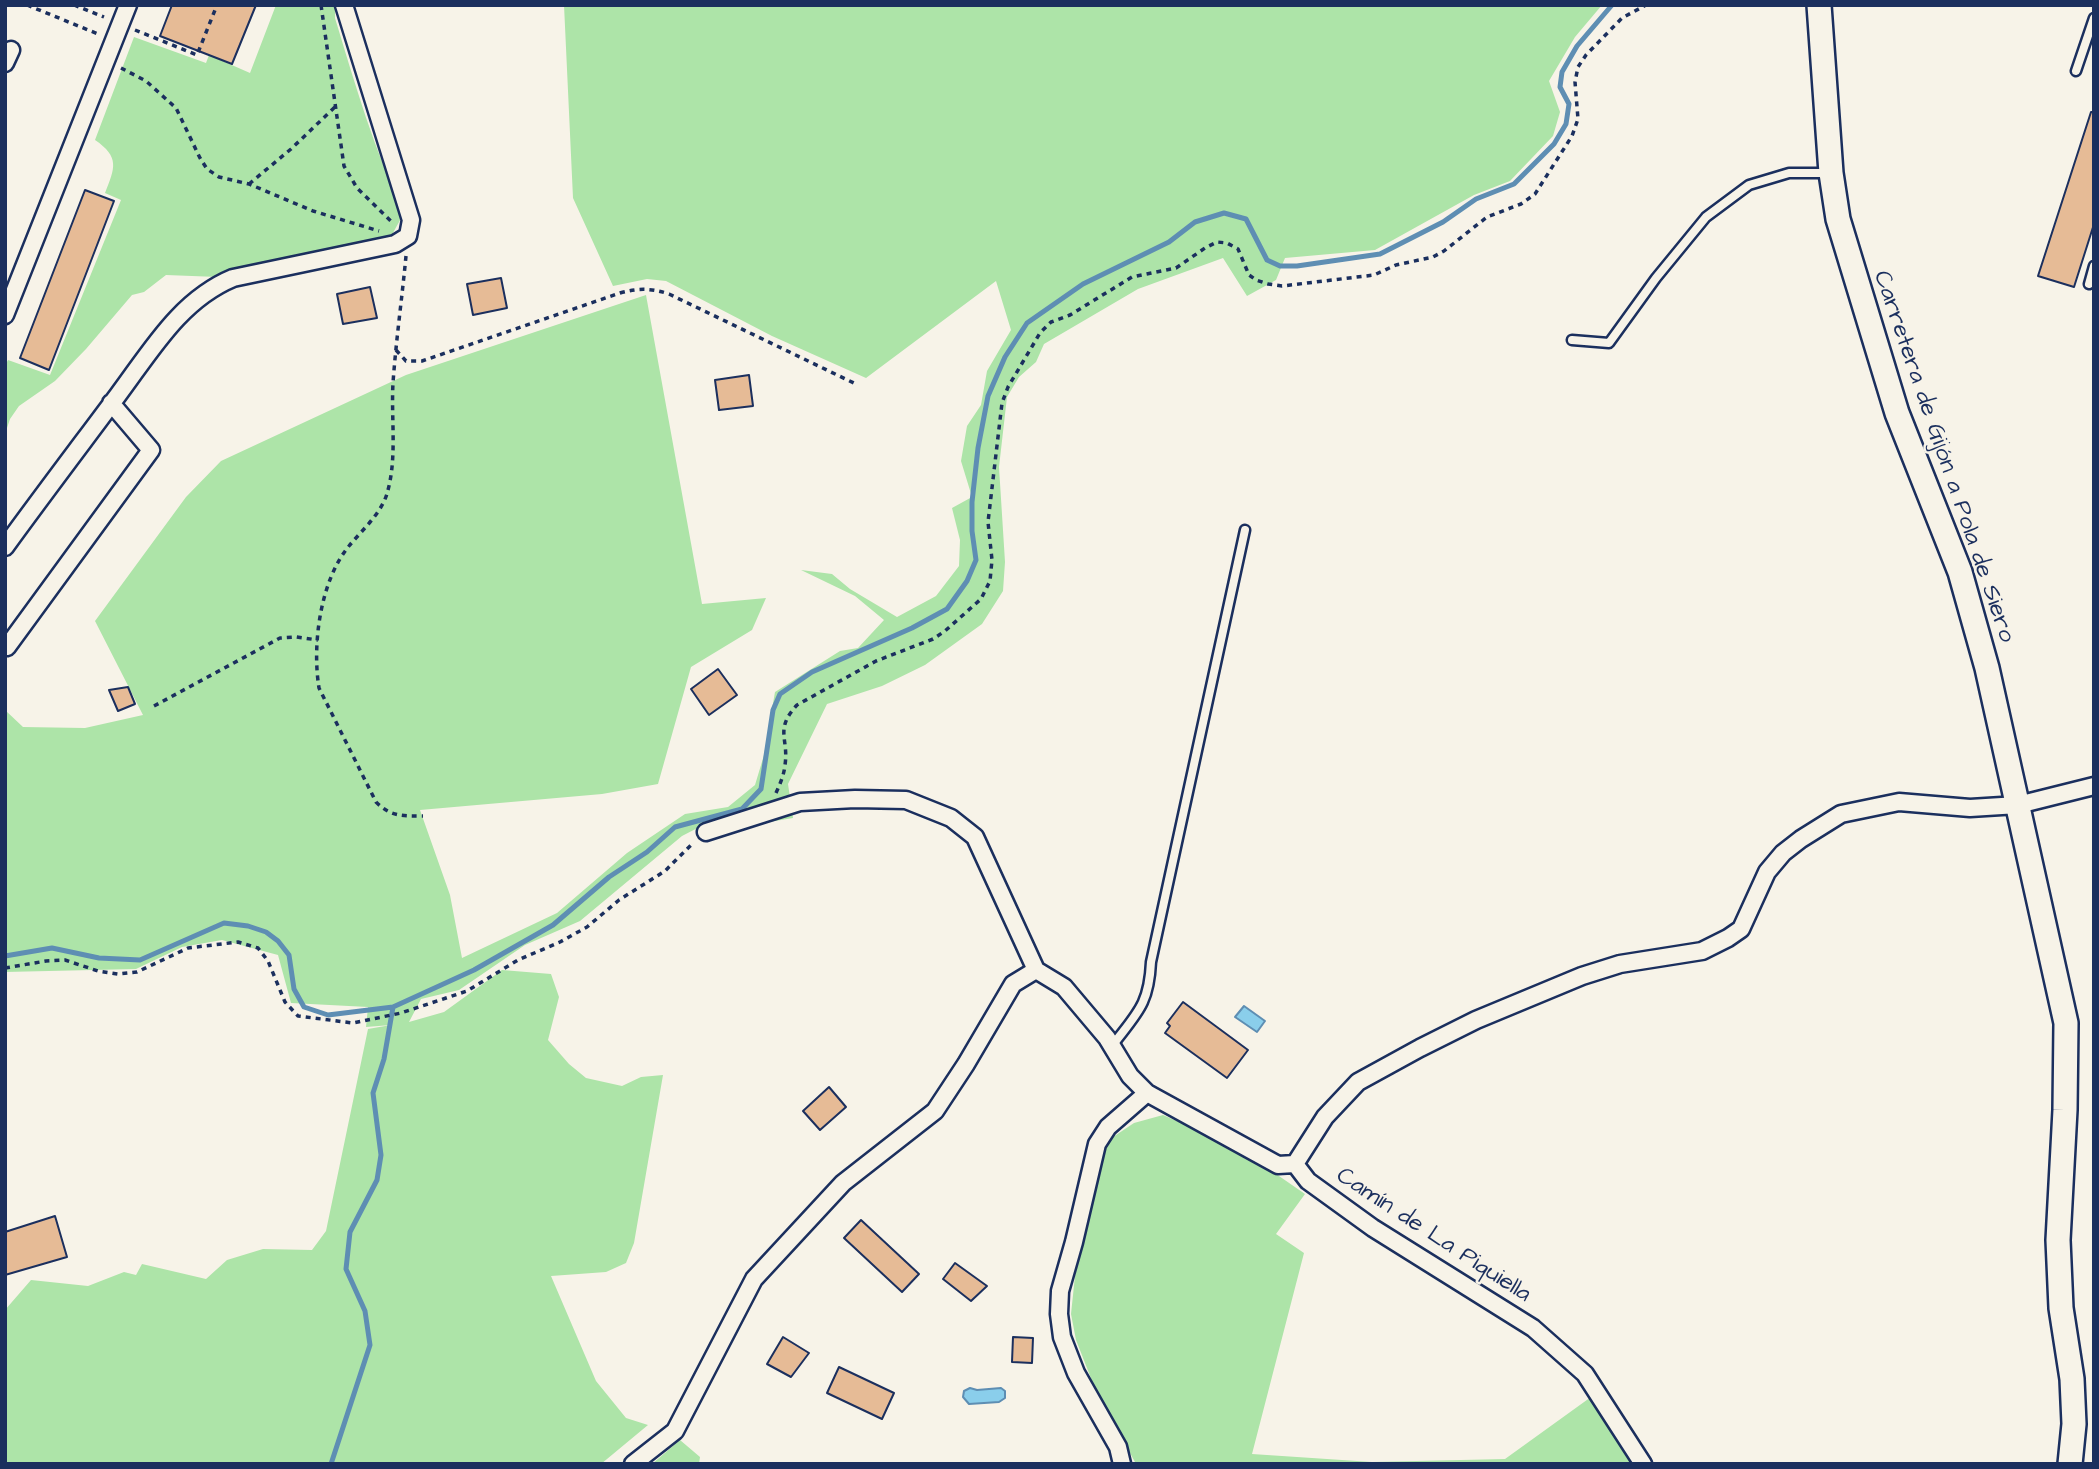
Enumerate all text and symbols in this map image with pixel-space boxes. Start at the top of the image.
street label: Carretera de Gijón a Pola de Siero [1866,268,2020,646]
street label: Camín de La Piquiella [1330,1162,1536,1310]

